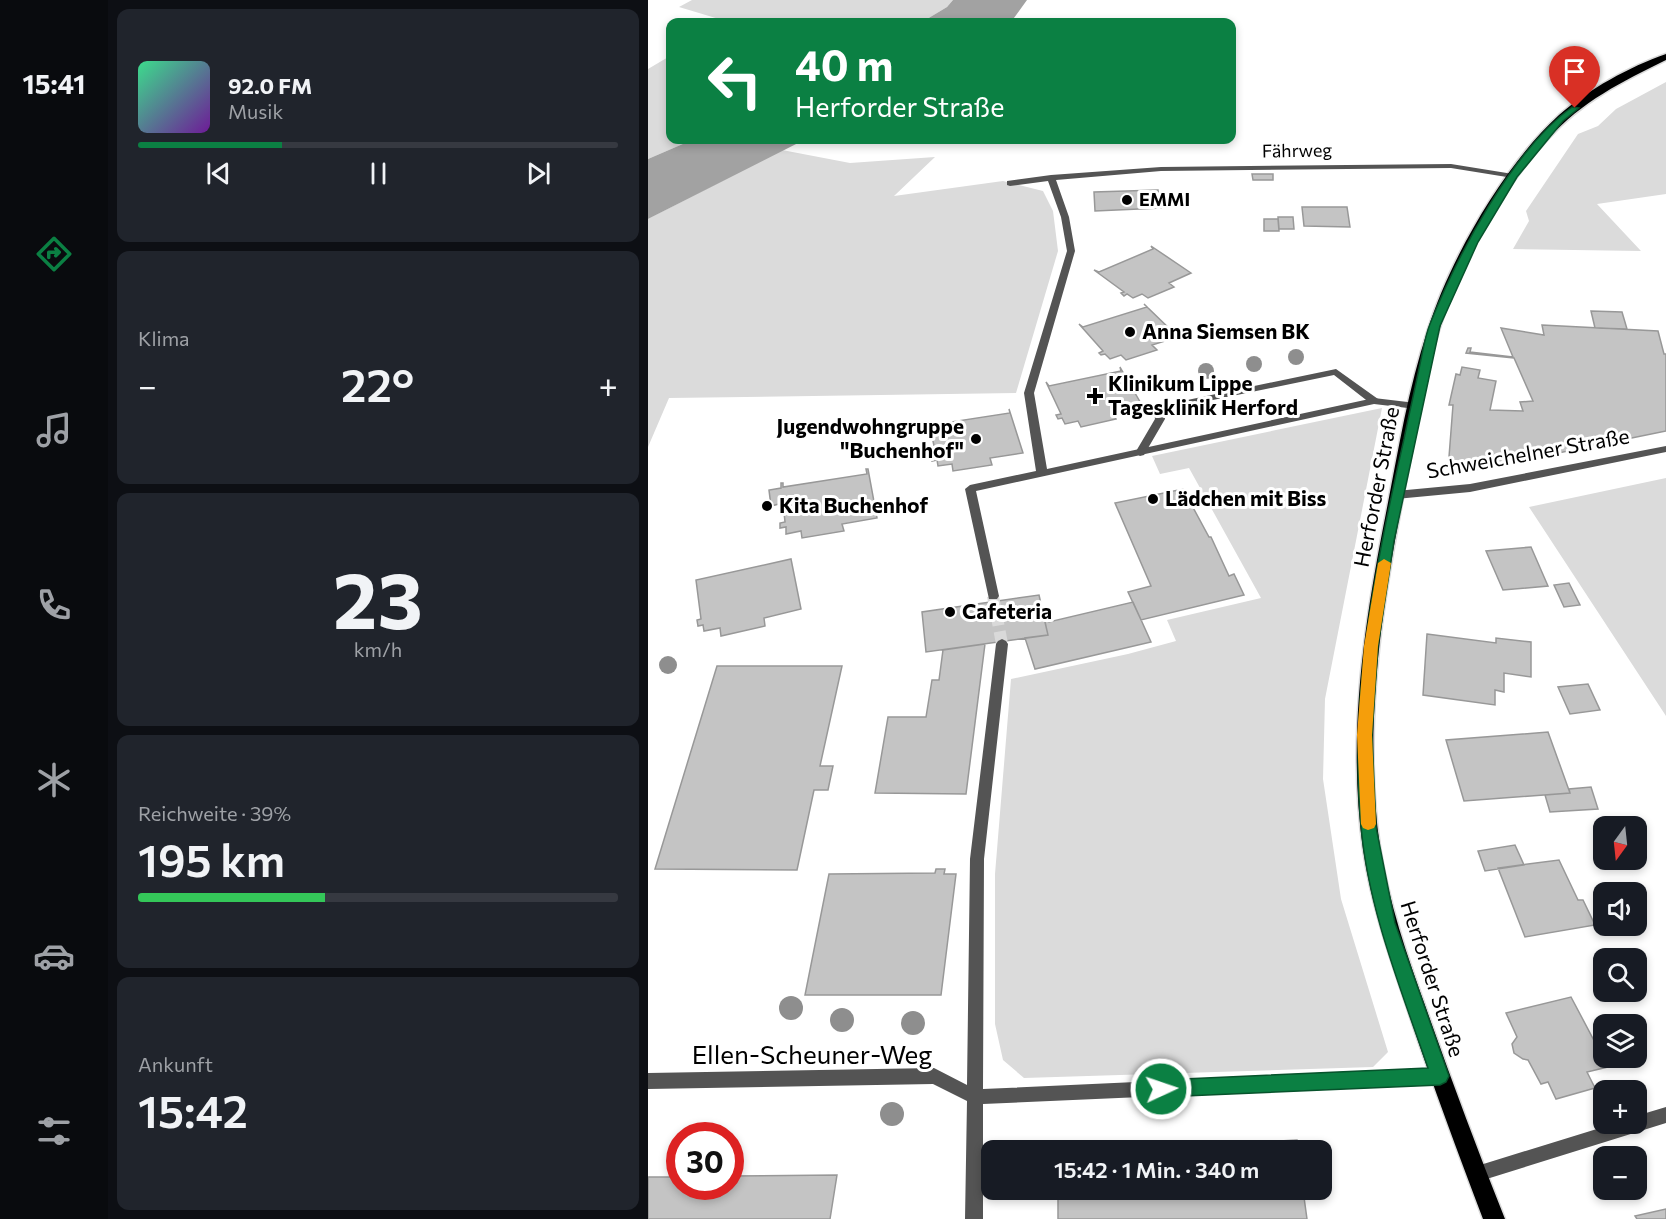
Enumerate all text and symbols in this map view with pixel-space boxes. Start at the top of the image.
text: 40 m [795,38,893,90]
icon: left [696,42,774,120]
pin [1549,46,1600,108]
icon: arrive [1558,55,1591,88]
text: 15:41 [22,67,86,100]
text: 92.0 FM [228,72,312,99]
text: Herforder Straße [795,90,1004,123]
text: Musik [228,99,283,123]
street label: Fährweg [1262,138,1332,162]
icon: previous [202,157,235,190]
icon: pause [362,157,395,190]
icon: next [522,157,555,190]
place label: EMMI [1139,188,1190,210]
marker: EMMI [1120,193,1134,207]
icon: directions [33,233,75,275]
place label: Anna Siemsen BK [1142,318,1310,343]
marker: Anna Siemsen BK [1123,325,1137,339]
text: Klima [138,326,190,350]
text: 22° [341,356,414,411]
text: − [138,364,157,405]
text: + [599,364,618,405]
place label: Klinikum Lippe Tagesklinik Herford [1108,370,1298,419]
marker: Klinikum Lippe Tagesklinik Herford [1086,387,1104,405]
street label: Herforder Straße [1348,404,1403,569]
icon: music [33,409,75,451]
place label: Jugendwohngruppe "Buchenhof" [777,413,964,462]
street label: Schweichelner Straße [1424,422,1631,483]
marker: Jugendwohngruppe "Buchenhof" [969,432,983,446]
place label: Lädchen mit Biss [1165,485,1326,510]
place label: Kita Buchenhof [779,492,928,517]
marker: Lädchen mit Biss [1146,492,1160,506]
marker: Kita Buchenhof [760,499,774,513]
text: 23 [333,550,423,645]
icon: phone [33,584,75,626]
place label: Cafeteria [962,598,1052,623]
marker: Cafeteria [943,605,957,619]
text: km/h [354,637,402,661]
icon: climate [33,759,75,801]
text: Reichweite · 39% [138,801,291,825]
north arrow [1593,816,1647,870]
map controls [1593,816,1647,1200]
text: 195 km [138,831,285,886]
button: sound [1593,882,1647,936]
street label: Herforder Straße [1396,897,1470,1060]
icon: car [33,935,75,977]
button: search [1593,948,1647,1002]
button: layers [1593,1014,1647,1068]
street label: Ellen-Scheuner-Weg [692,1038,932,1069]
text: Ankunft [138,1052,213,1076]
position arrow [1129,1057,1193,1121]
button: + [1593,1080,1647,1134]
text: 15:42 [138,1082,248,1137]
icon: filters [33,1110,75,1152]
speed limit sign: 30 [666,1122,744,1200]
button: − [1593,1146,1647,1200]
text: 15:42 · 1 Min. · 340 m [1054,1156,1259,1183]

